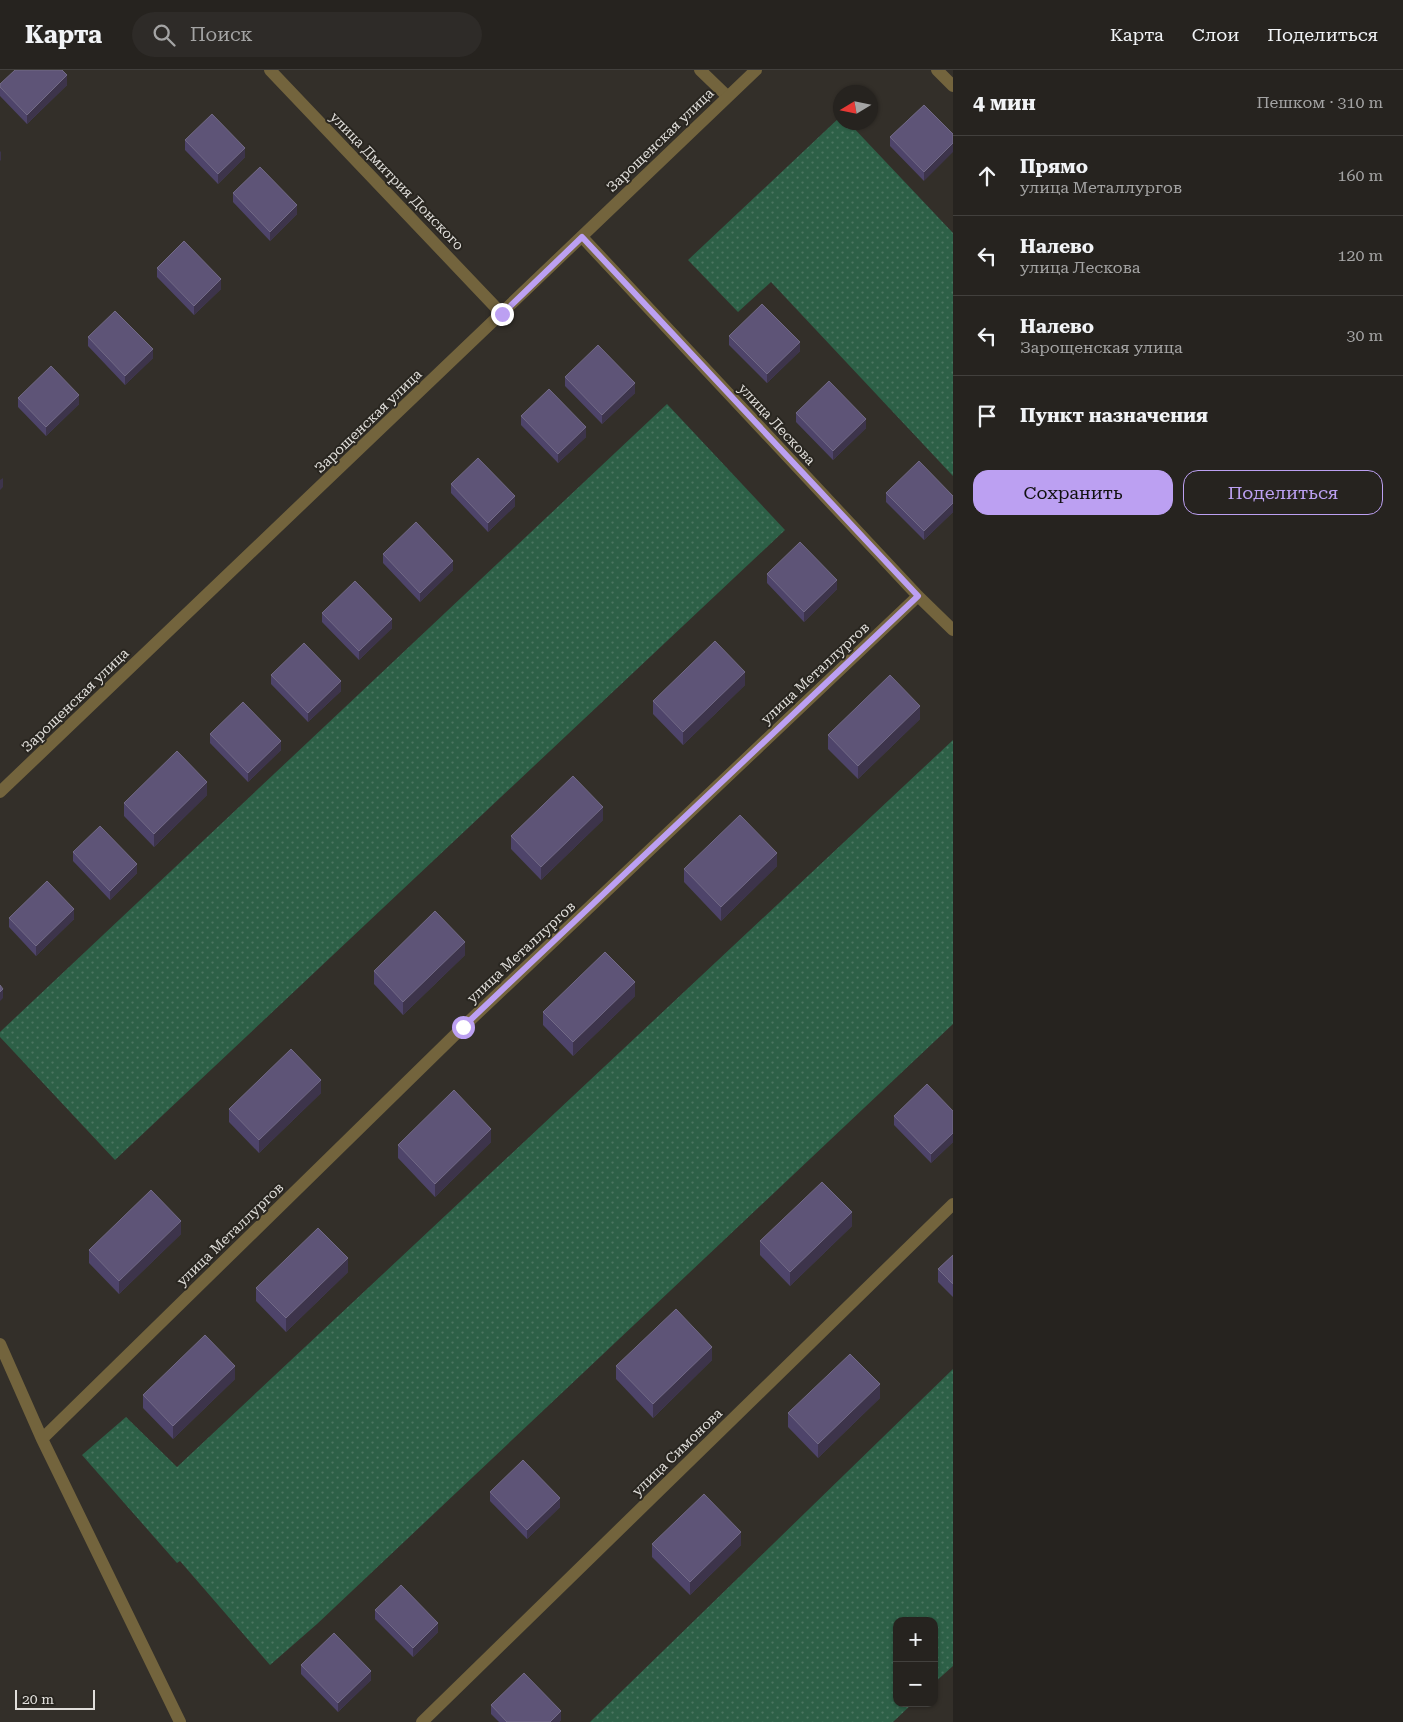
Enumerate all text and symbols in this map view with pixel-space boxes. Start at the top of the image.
search box [132,12,482,57]
text: Карта [25,21,102,49]
icon: search [150,21,178,49]
text: Поиск [190,23,253,46]
text: Карта [1110,24,1164,45]
text: Слои [1192,24,1239,45]
text: Поделиться [1267,24,1378,45]
street label: Зарощенская улица [603,85,717,195]
north arrow [833,85,878,130]
text: 4 мин [973,91,1036,115]
text: Пешком · 310 m [1256,93,1383,112]
street label: улица Дмитрия Донского [327,109,467,253]
text: Прямо [1020,155,1088,178]
icon: ahead [973,162,1001,190]
text: 160 m [1337,166,1383,185]
text: улица Металлургов [1020,178,1182,197]
text: Налево [1020,235,1094,258]
icon: left [973,242,1001,270]
text: 120 m [1337,246,1383,265]
text: улица Лескова [1020,258,1140,277]
route end [491,303,514,326]
text: Налево [1020,315,1094,338]
icon: left [973,322,1001,350]
text: 30 m [1346,326,1383,345]
text: Зарощенская улица [1020,338,1183,357]
street label: Зарощенская улица [311,366,425,476]
street label: улица Лескова [735,380,819,468]
icon: arrive [973,402,1001,430]
text: Пункт назначения [1020,404,1208,427]
button: Сохранить [973,470,1173,515]
button: Поделиться [1183,470,1383,515]
street label: улица Металлургов [758,619,872,727]
street label: Зарощенская улица [18,645,132,755]
street label: улица Металлургов [464,898,578,1006]
route start [452,1016,475,1039]
street label: улица Металлургов [173,1179,287,1289]
street label: улица Симонова [629,1405,726,1499]
map controls [893,1617,938,1707]
button: + [893,1617,938,1662]
button: − [893,1662,938,1707]
scale bar [15,1687,95,1710]
text: 20 m [22,1691,54,1707]

